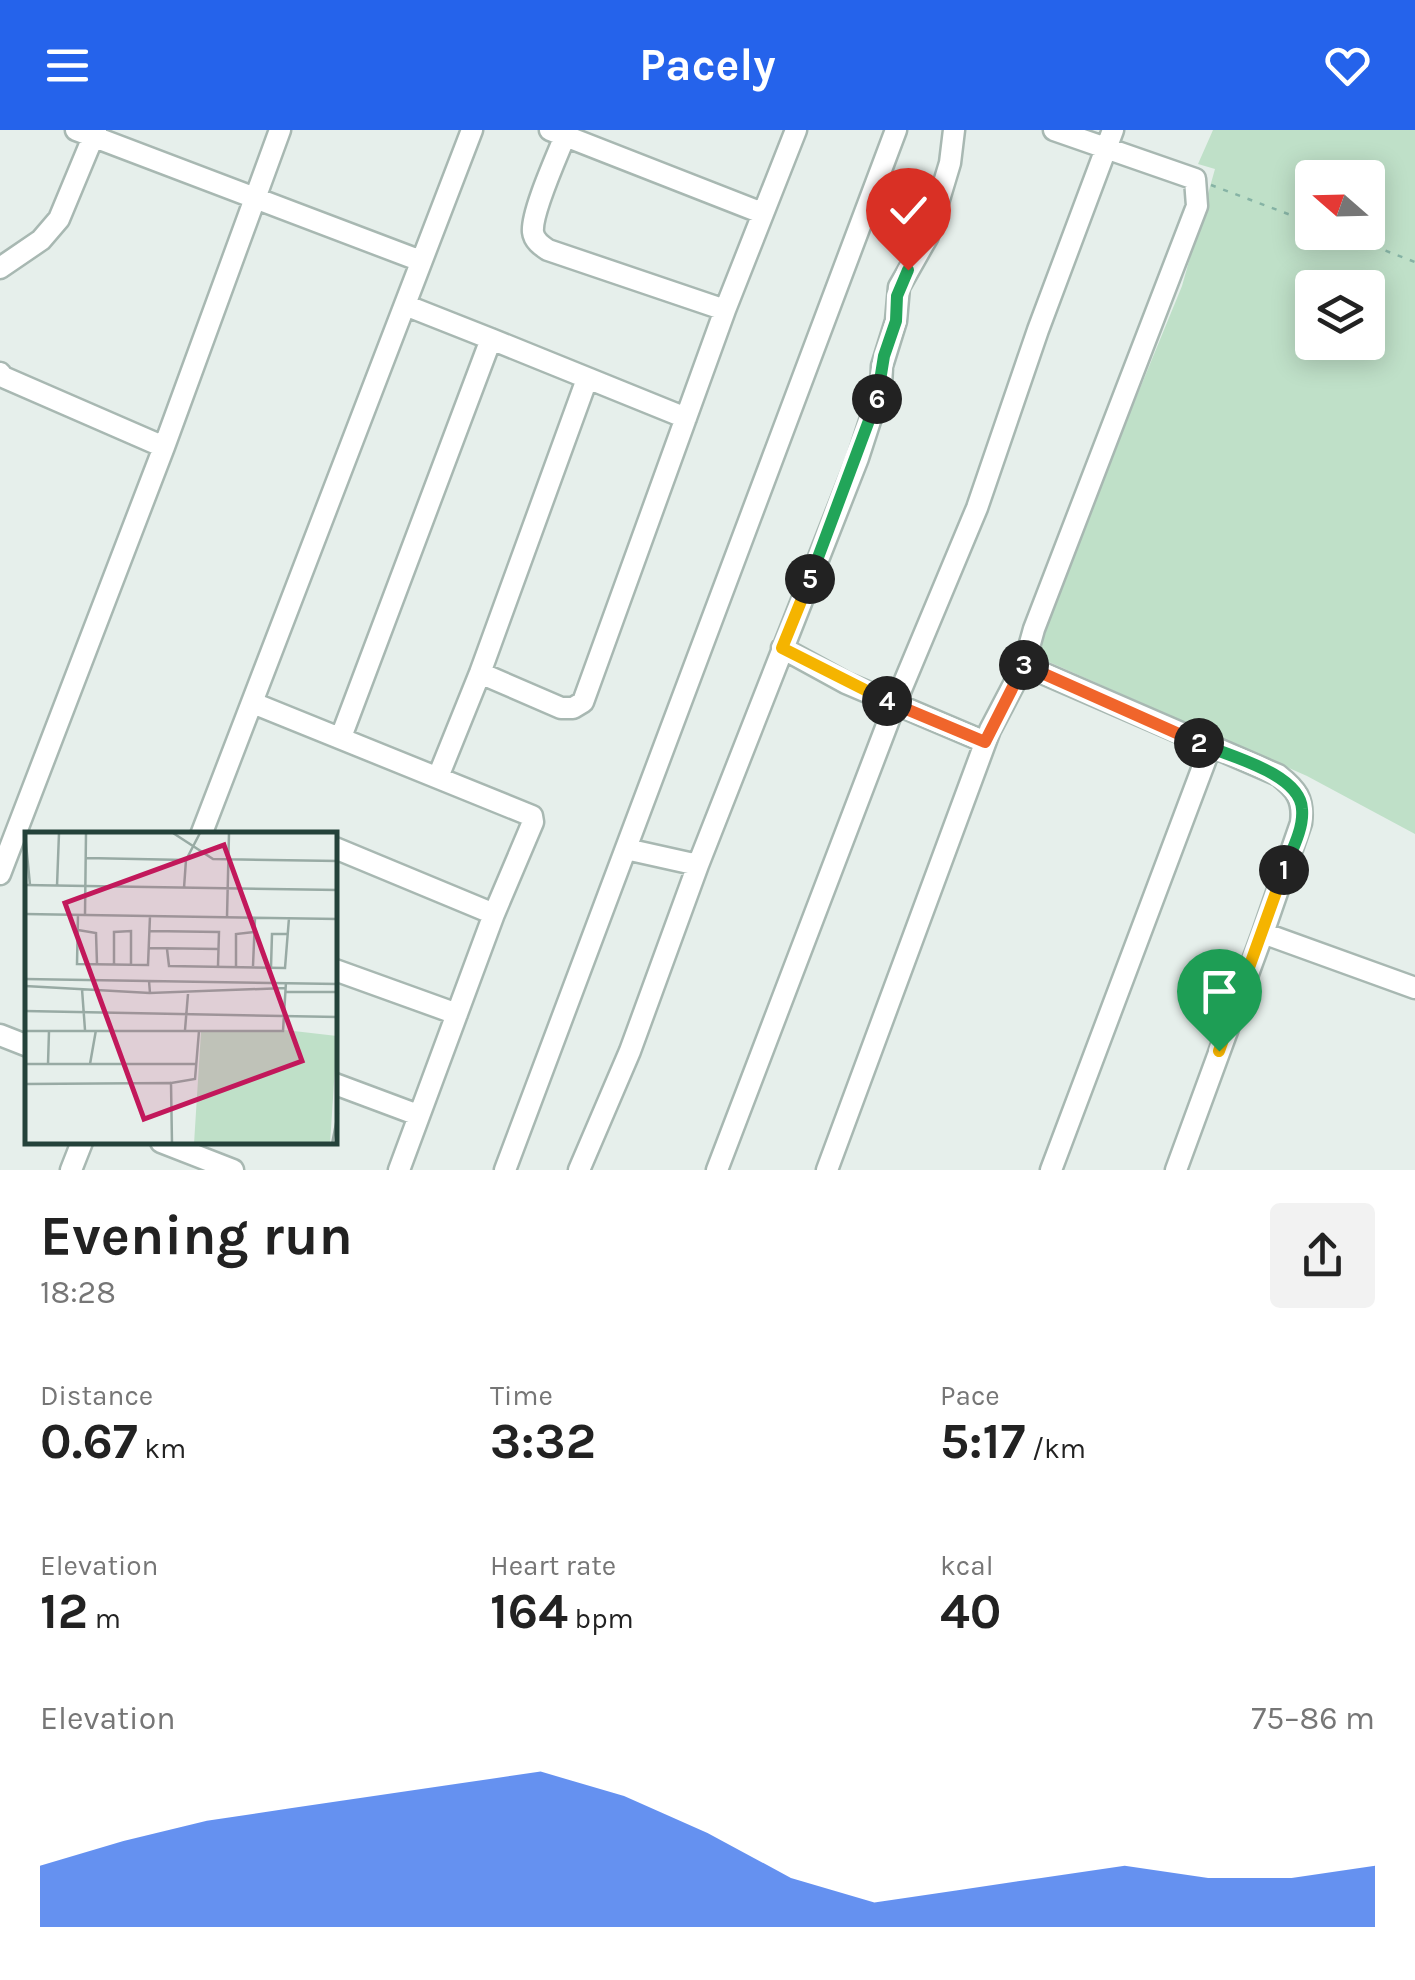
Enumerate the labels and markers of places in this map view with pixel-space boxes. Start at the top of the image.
pin [866,168,951,271]
pin: 6 [852,374,902,424]
pin: 5 [785,554,835,604]
pin: 3 [999,640,1049,690]
pin: 4 [862,676,912,726]
pin: 2 [1174,718,1224,768]
pin: 1 [1259,845,1309,895]
pin [1177,949,1262,1052]

